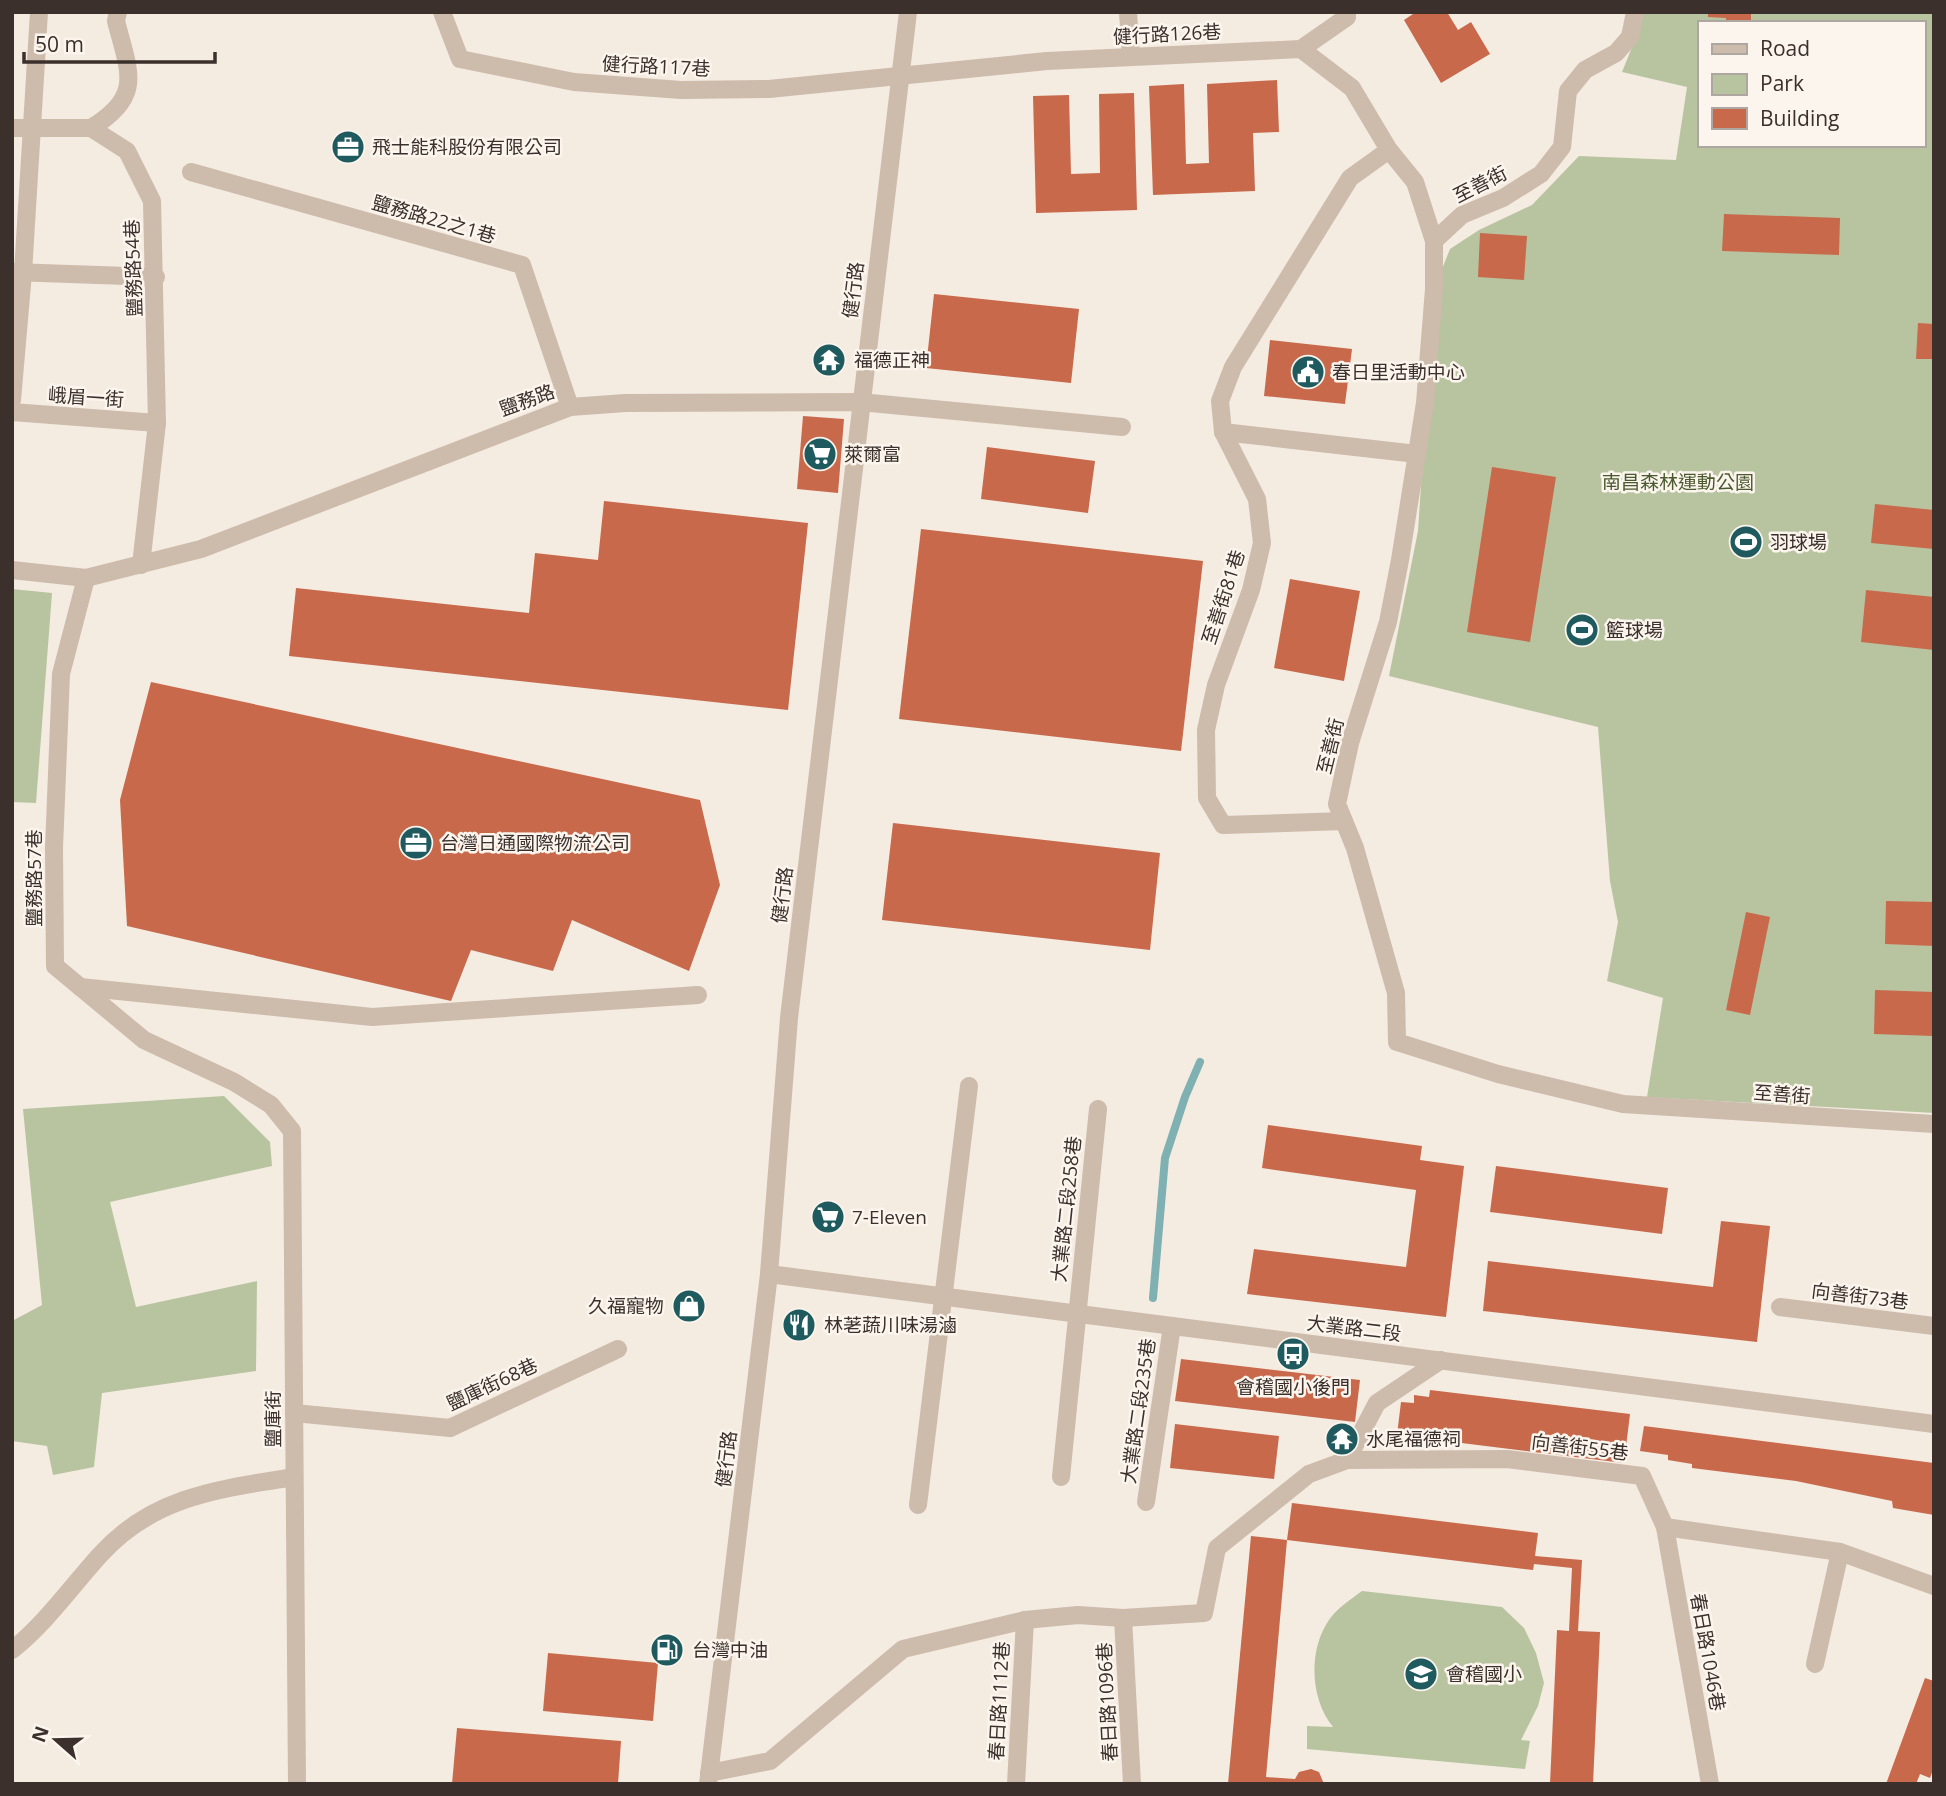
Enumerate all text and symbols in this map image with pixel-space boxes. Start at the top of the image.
street label: 健行路126巷 [1112,18,1222,50]
scale bar [24,21,215,65]
legend [1698,21,1925,147]
text: 50 m [35,30,84,58]
text: Road [1760,34,1810,62]
street label: 健行路117巷 [601,50,711,82]
text: Park [1760,69,1804,97]
text: Building [1760,104,1839,132]
office icon: 飛士能科股份有限公司 [329,128,367,166]
place label: 飛士能科股份有限公司 [372,134,562,160]
street label: 至善街 [1449,159,1511,209]
street label: 鹽務路22之1巷 [369,189,499,249]
street label: 鹽務路54巷 [118,219,148,317]
street label: 健行路 [837,260,869,320]
temple icon: 福德正神 [810,341,848,379]
place label: 福德正神 [854,347,930,373]
public building icon: 春日里活動中心 [1289,353,1327,391]
place label: 春日里活動中心 [1332,359,1465,385]
street label: 鹽務路 [496,378,558,422]
street label: 峨眉一街 [47,381,125,413]
supermarket icon: 萊爾富 [801,435,839,473]
place label: 萊爾富 [844,441,901,467]
park label: 南昌森林運動公園 [1602,469,1754,495]
sports icon: 羽球場 [1727,523,1765,561]
place label: 羽球場 [1770,529,1827,555]
street label: 至善街81巷 [1196,547,1250,647]
sports icon: 籃球場 [1563,611,1601,649]
place label: 籃球場 [1606,617,1663,643]
street label: 至善街 [1310,715,1350,777]
office icon: 台灣日通國際物流公司 [397,824,435,862]
street label: 鹽務路57巷 [21,829,47,927]
place label: 台灣日通國際物流公司 [440,830,630,856]
street label: 健行路 [766,865,798,925]
street label: 至善街 [1753,1079,1811,1109]
street label: 大業路二段258巷 [1045,1135,1087,1283]
supermarket icon: 7-Eleven [809,1198,847,1236]
place label: 7-Eleven [852,1204,927,1230]
street label: 向善街73巷 [1810,1277,1910,1315]
shop icon: 久福寵物 [670,1287,708,1325]
place label: 久福寵物 [588,1293,664,1319]
restaurant icon: 林荖蔬川味湯滷 [780,1306,818,1344]
street label: 大業路二段 [1305,1309,1403,1347]
place label: 林荖蔬川味湯滷 [824,1312,957,1338]
bus stop icon: 會稽國小後門 [1274,1335,1312,1373]
street label: 大業路二段235巷 [1115,1337,1161,1485]
street label: 鹽庫街68巷 [442,1352,542,1416]
place label: 會稽國小後門 [1236,1374,1350,1400]
street label: 鹽庫街 [260,1390,286,1448]
temple icon: 水尾福德祠 [1323,1420,1361,1458]
place label: 水尾福德祠 [1366,1426,1461,1452]
street label: 向善街55巷 [1530,1428,1630,1466]
street label: 健行路 [710,1429,742,1489]
street label: 春日路1046巷 [1685,1591,1731,1713]
fuel station icon: 台灣中油 [648,1631,686,1669]
place label: 台灣中油 [692,1637,768,1663]
street label: 春日路1112巷 [983,1641,1015,1761]
street label: 春日路1096巷 [1091,1642,1123,1762]
school or university icon: 會稽國小 [1402,1655,1440,1693]
place label: 會稽國小 [1446,1661,1522,1687]
north arrow [21,1705,91,1775]
text: N [25,1722,55,1746]

